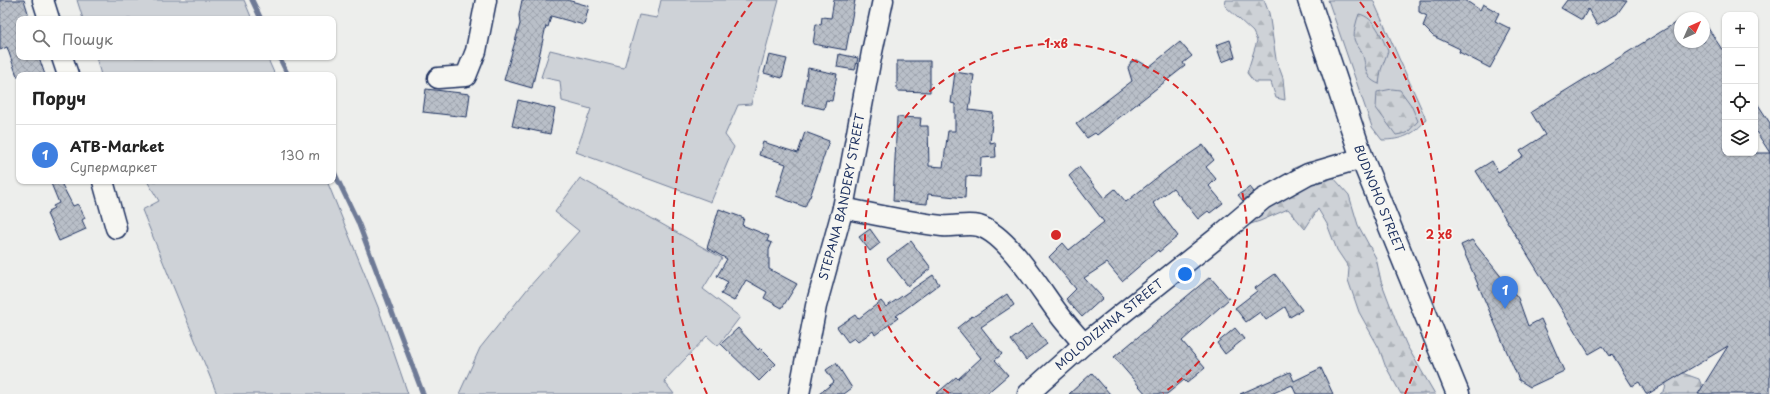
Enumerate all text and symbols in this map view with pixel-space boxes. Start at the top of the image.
north arrow [1674,12,1710,48]
map controls [1722,12,1758,156]
button: + [1722,12,1758,48]
search box [16,16,336,60]
icon: search [30,27,52,49]
text: Пошук [62,27,113,50]
text: 1 хв [1044,34,1068,52]
button: − [1722,48,1758,84]
button: locate [1722,84,1758,120]
text: Поруч [32,85,86,111]
street label: STEPANA BANDERY STREET [814,111,869,282]
button: layers [1722,120,1758,156]
text: ATB-Market [70,134,165,157]
street label: BUDNOHO STREET [1350,142,1410,256]
text: 1 [42,145,48,164]
text: 130 m [281,145,320,164]
text: Супермаркет [70,157,157,176]
text: 2 хв [1426,225,1452,243]
centre of rings [1049,228,1063,242]
your location [1175,264,1195,284]
street label: MOLODIZHNA STREET [1051,274,1167,374]
pin: 1 [1492,276,1518,309]

